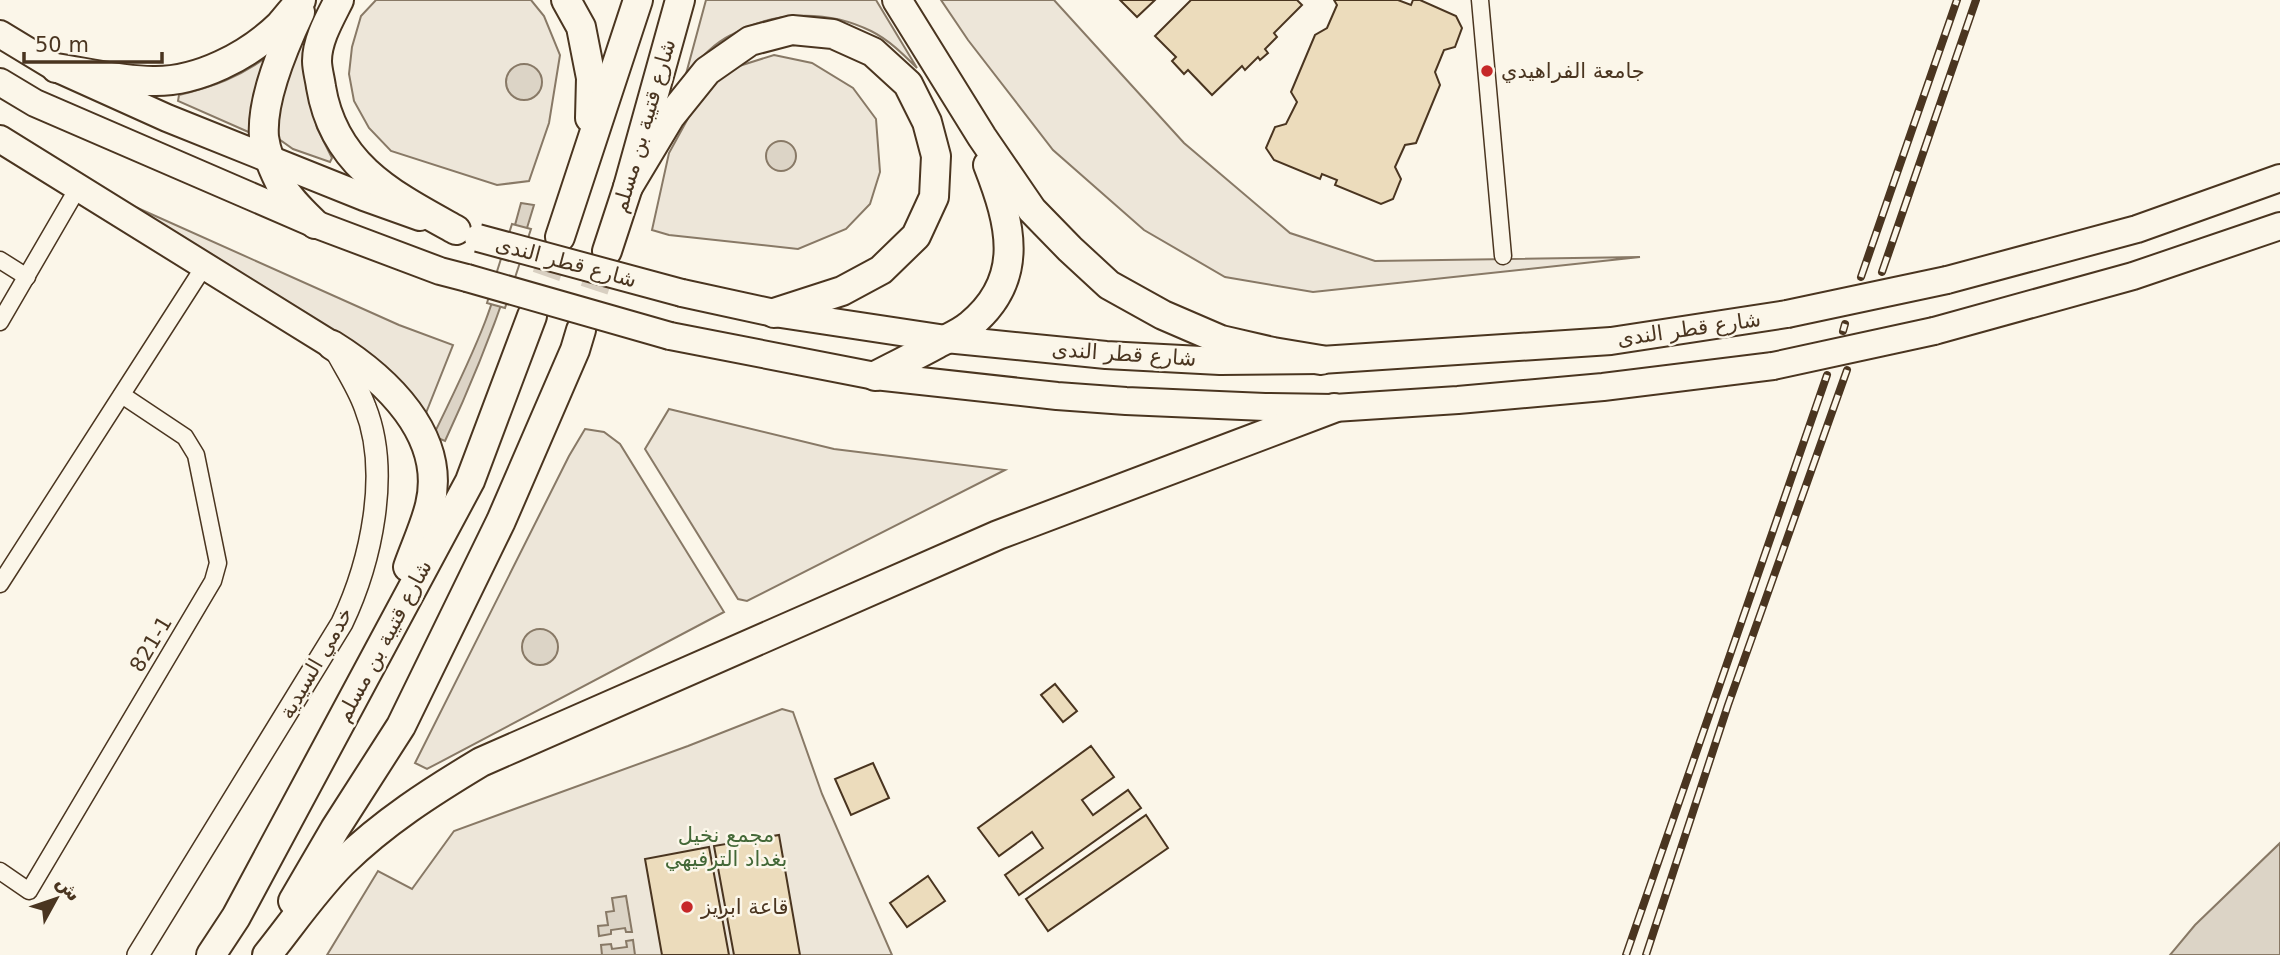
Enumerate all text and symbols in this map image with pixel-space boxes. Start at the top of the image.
scale bar [24,21,163,65]
text: 50 m [35,33,89,57]
street label: شارع قتيبة بن مسلم [608,36,681,216]
place label: جامعة الفراهيدي [1501,59,1645,83]
marker: جامعة الفراهيدي [1479,63,1495,79]
street label: شارع قطر الندى [493,232,639,292]
street label: شارع قطر الندى [1616,307,1762,351]
street label: شارع قطر الندى [1051,337,1197,371]
street label: شارع قتيبة بن مسلم [331,556,438,726]
street label: خدمي السيدية [274,603,358,723]
street label: 821-1 [125,612,177,676]
park label: مجمع نخيل بغداد الترفيهي [665,823,787,871]
north arrow [21,864,91,934]
text: ش [51,871,86,906]
place label: قاعة ابريز [700,895,789,919]
marker: قاعة ابريز [679,899,695,915]

